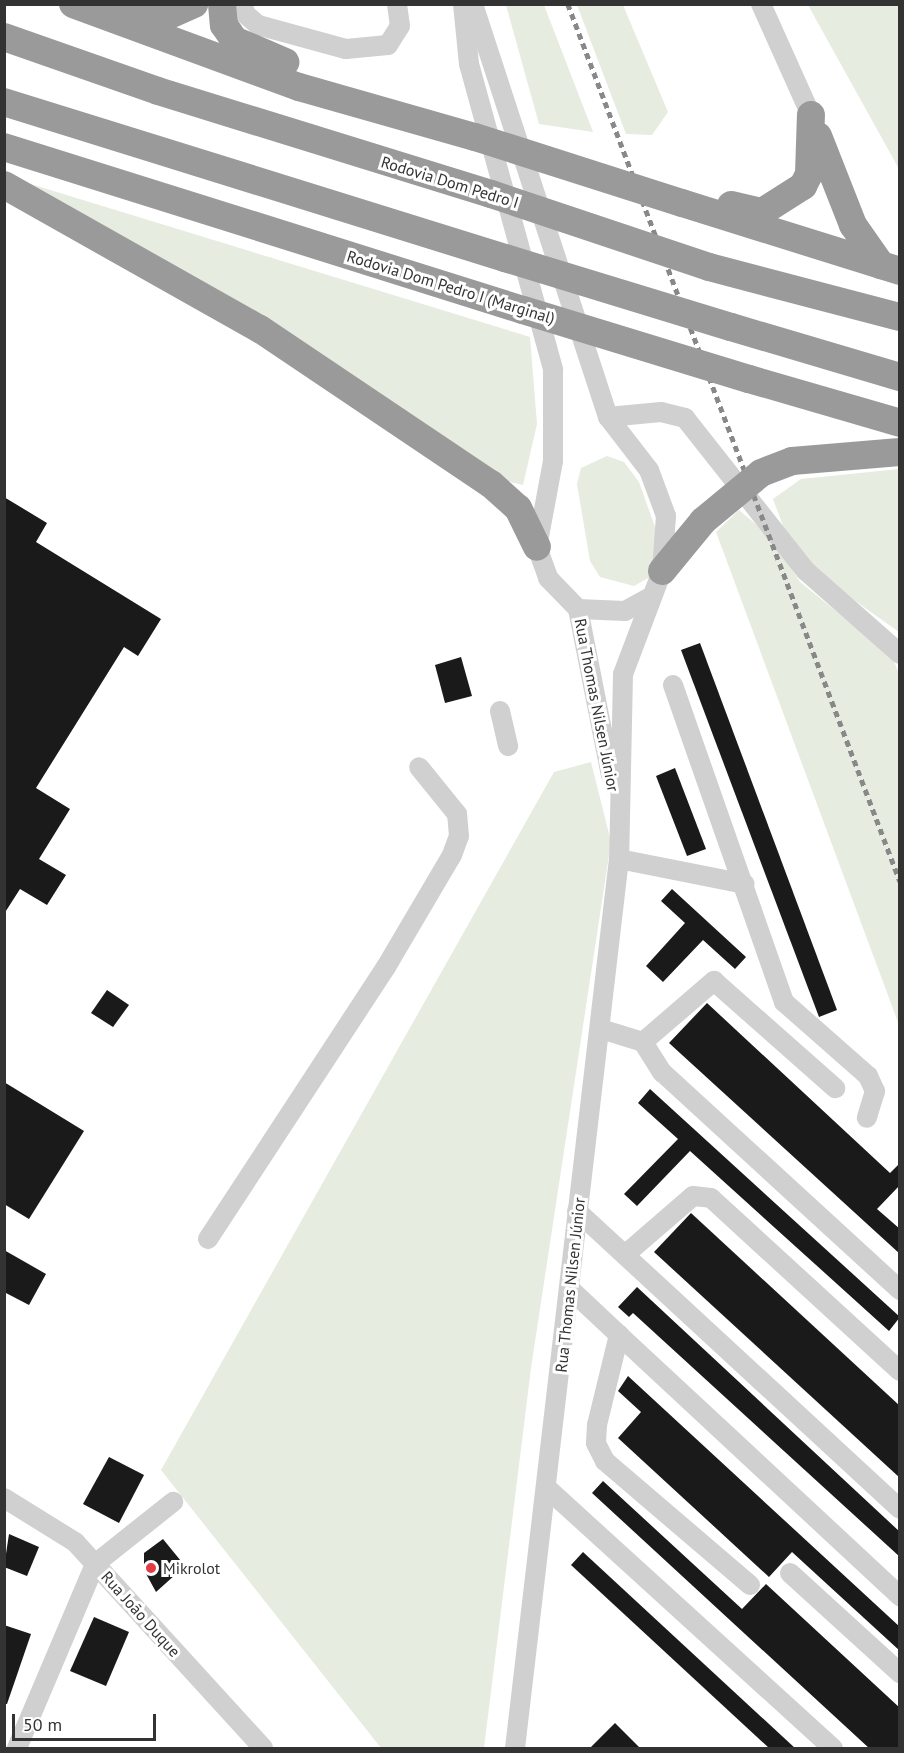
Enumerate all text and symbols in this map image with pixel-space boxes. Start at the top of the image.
street label: Rodovia Dom Pedro I [379,152,521,212]
street label: Rodovia Dom Pedro I (Marginal) [345,246,557,328]
street label: Rua Thomas Nilsen Júnior [571,617,623,793]
street label: Rua Thomas Nilsen Júnior [551,1196,589,1374]
place label: Mikrolot [163,1558,220,1578]
marker: Mikrolot [144,1561,158,1575]
street label: Rua João Duque [98,1567,184,1661]
scale bar [15,1702,159,1740]
text: 50 m [23,1713,62,1736]

